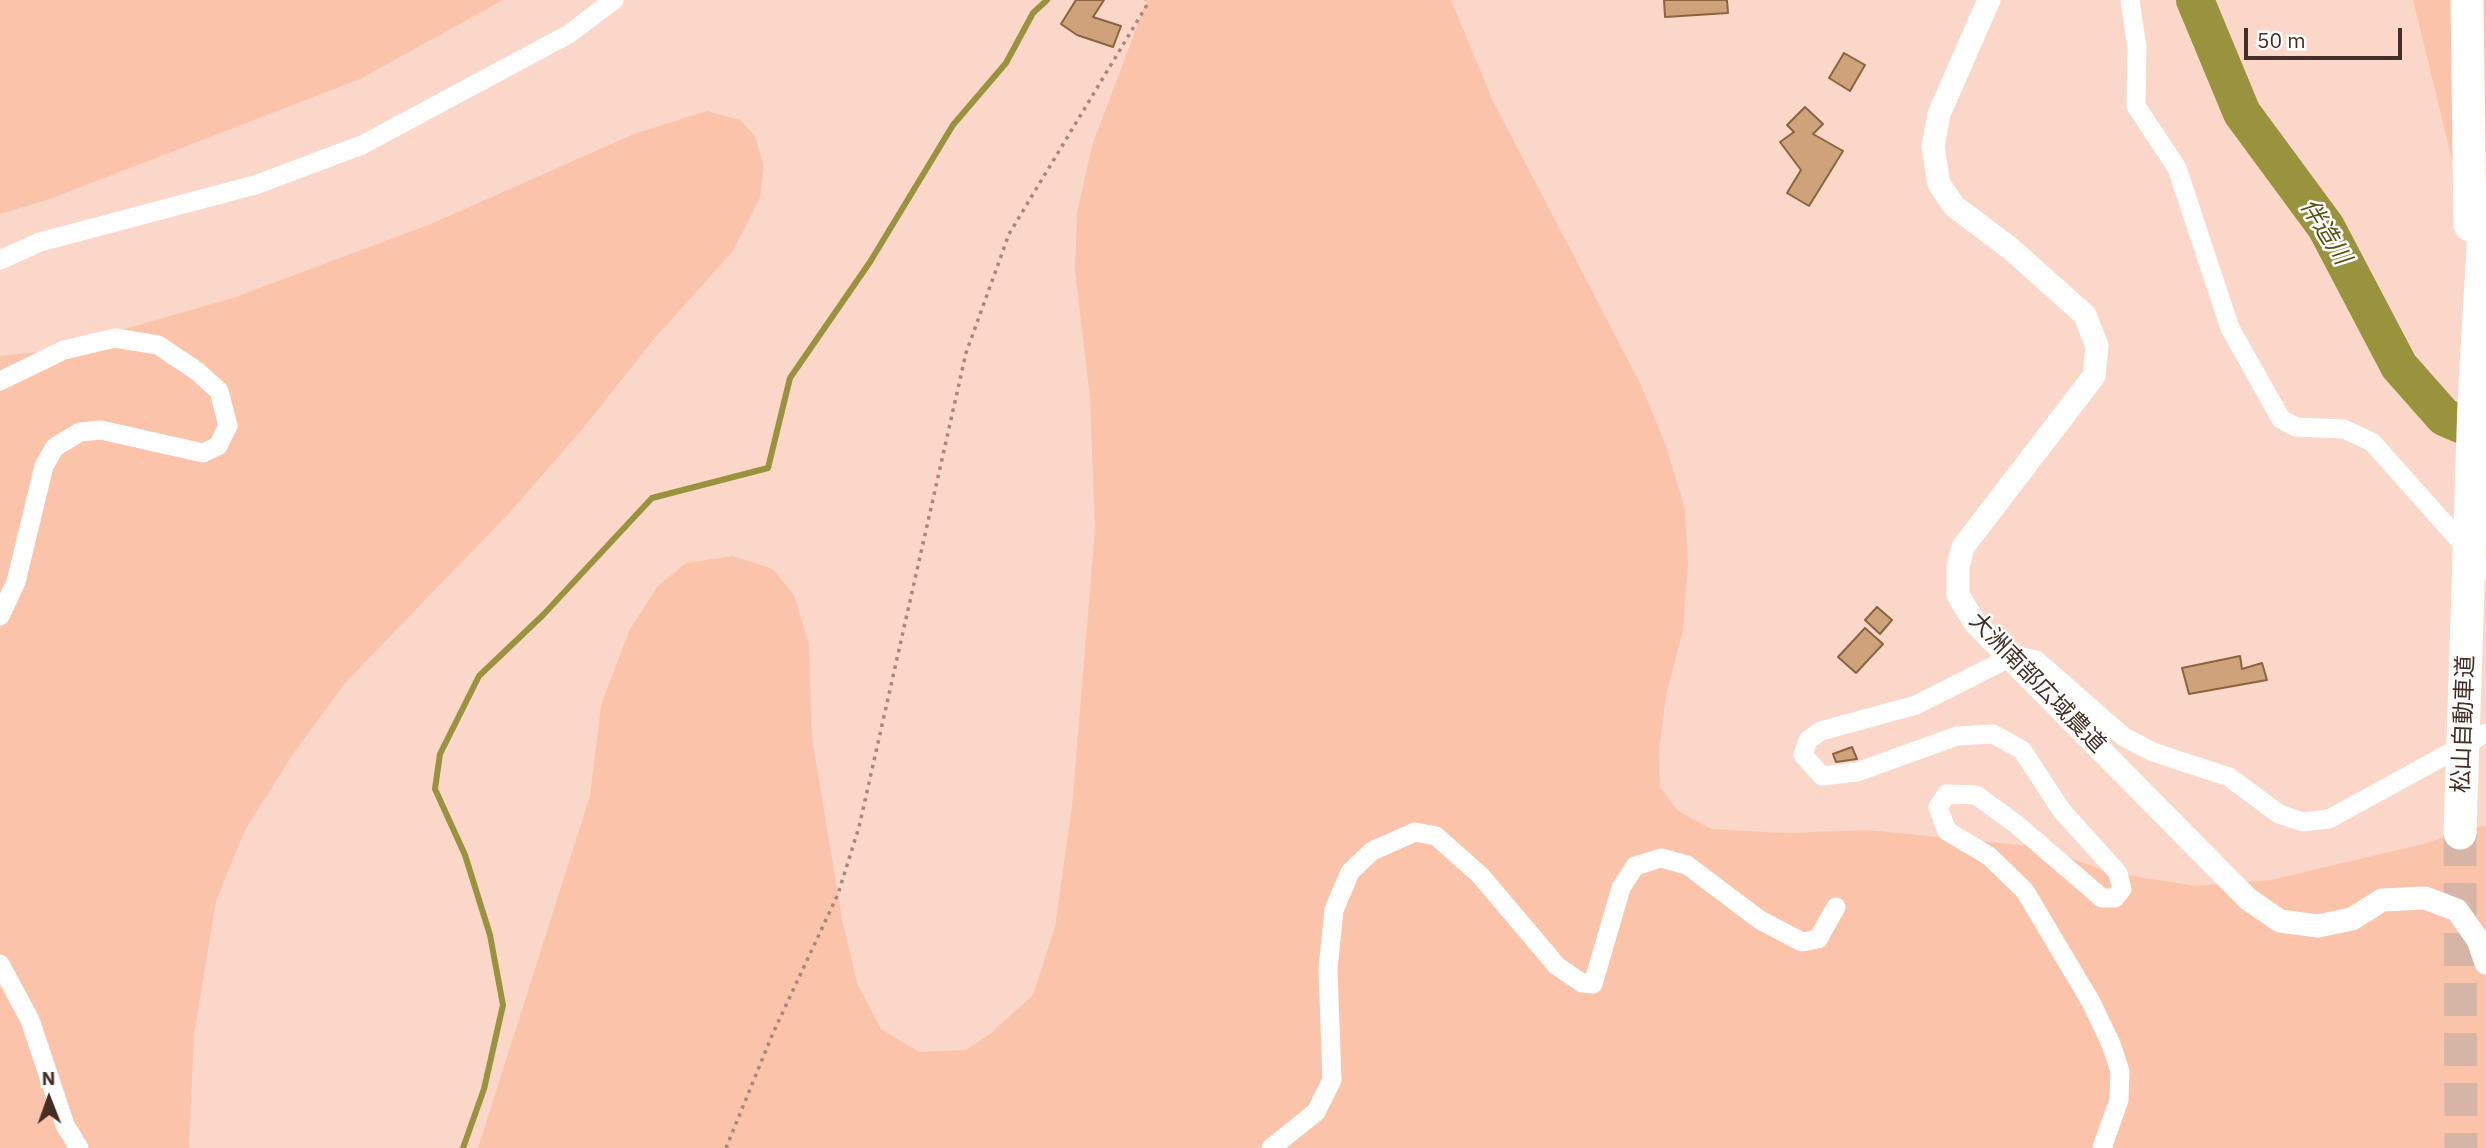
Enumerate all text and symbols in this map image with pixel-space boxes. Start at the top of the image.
scale bar [2248,14,2406,58]
text: 50 m [2257,26,2306,54]
water label: 伴造川 [2294,194,2356,270]
street label: 大洲南部広域農道 [1963,607,2111,759]
street label: 松山自動車道 [2448,655,2480,793]
north arrow [14,1064,84,1134]
text: N [42,1066,56,1090]

